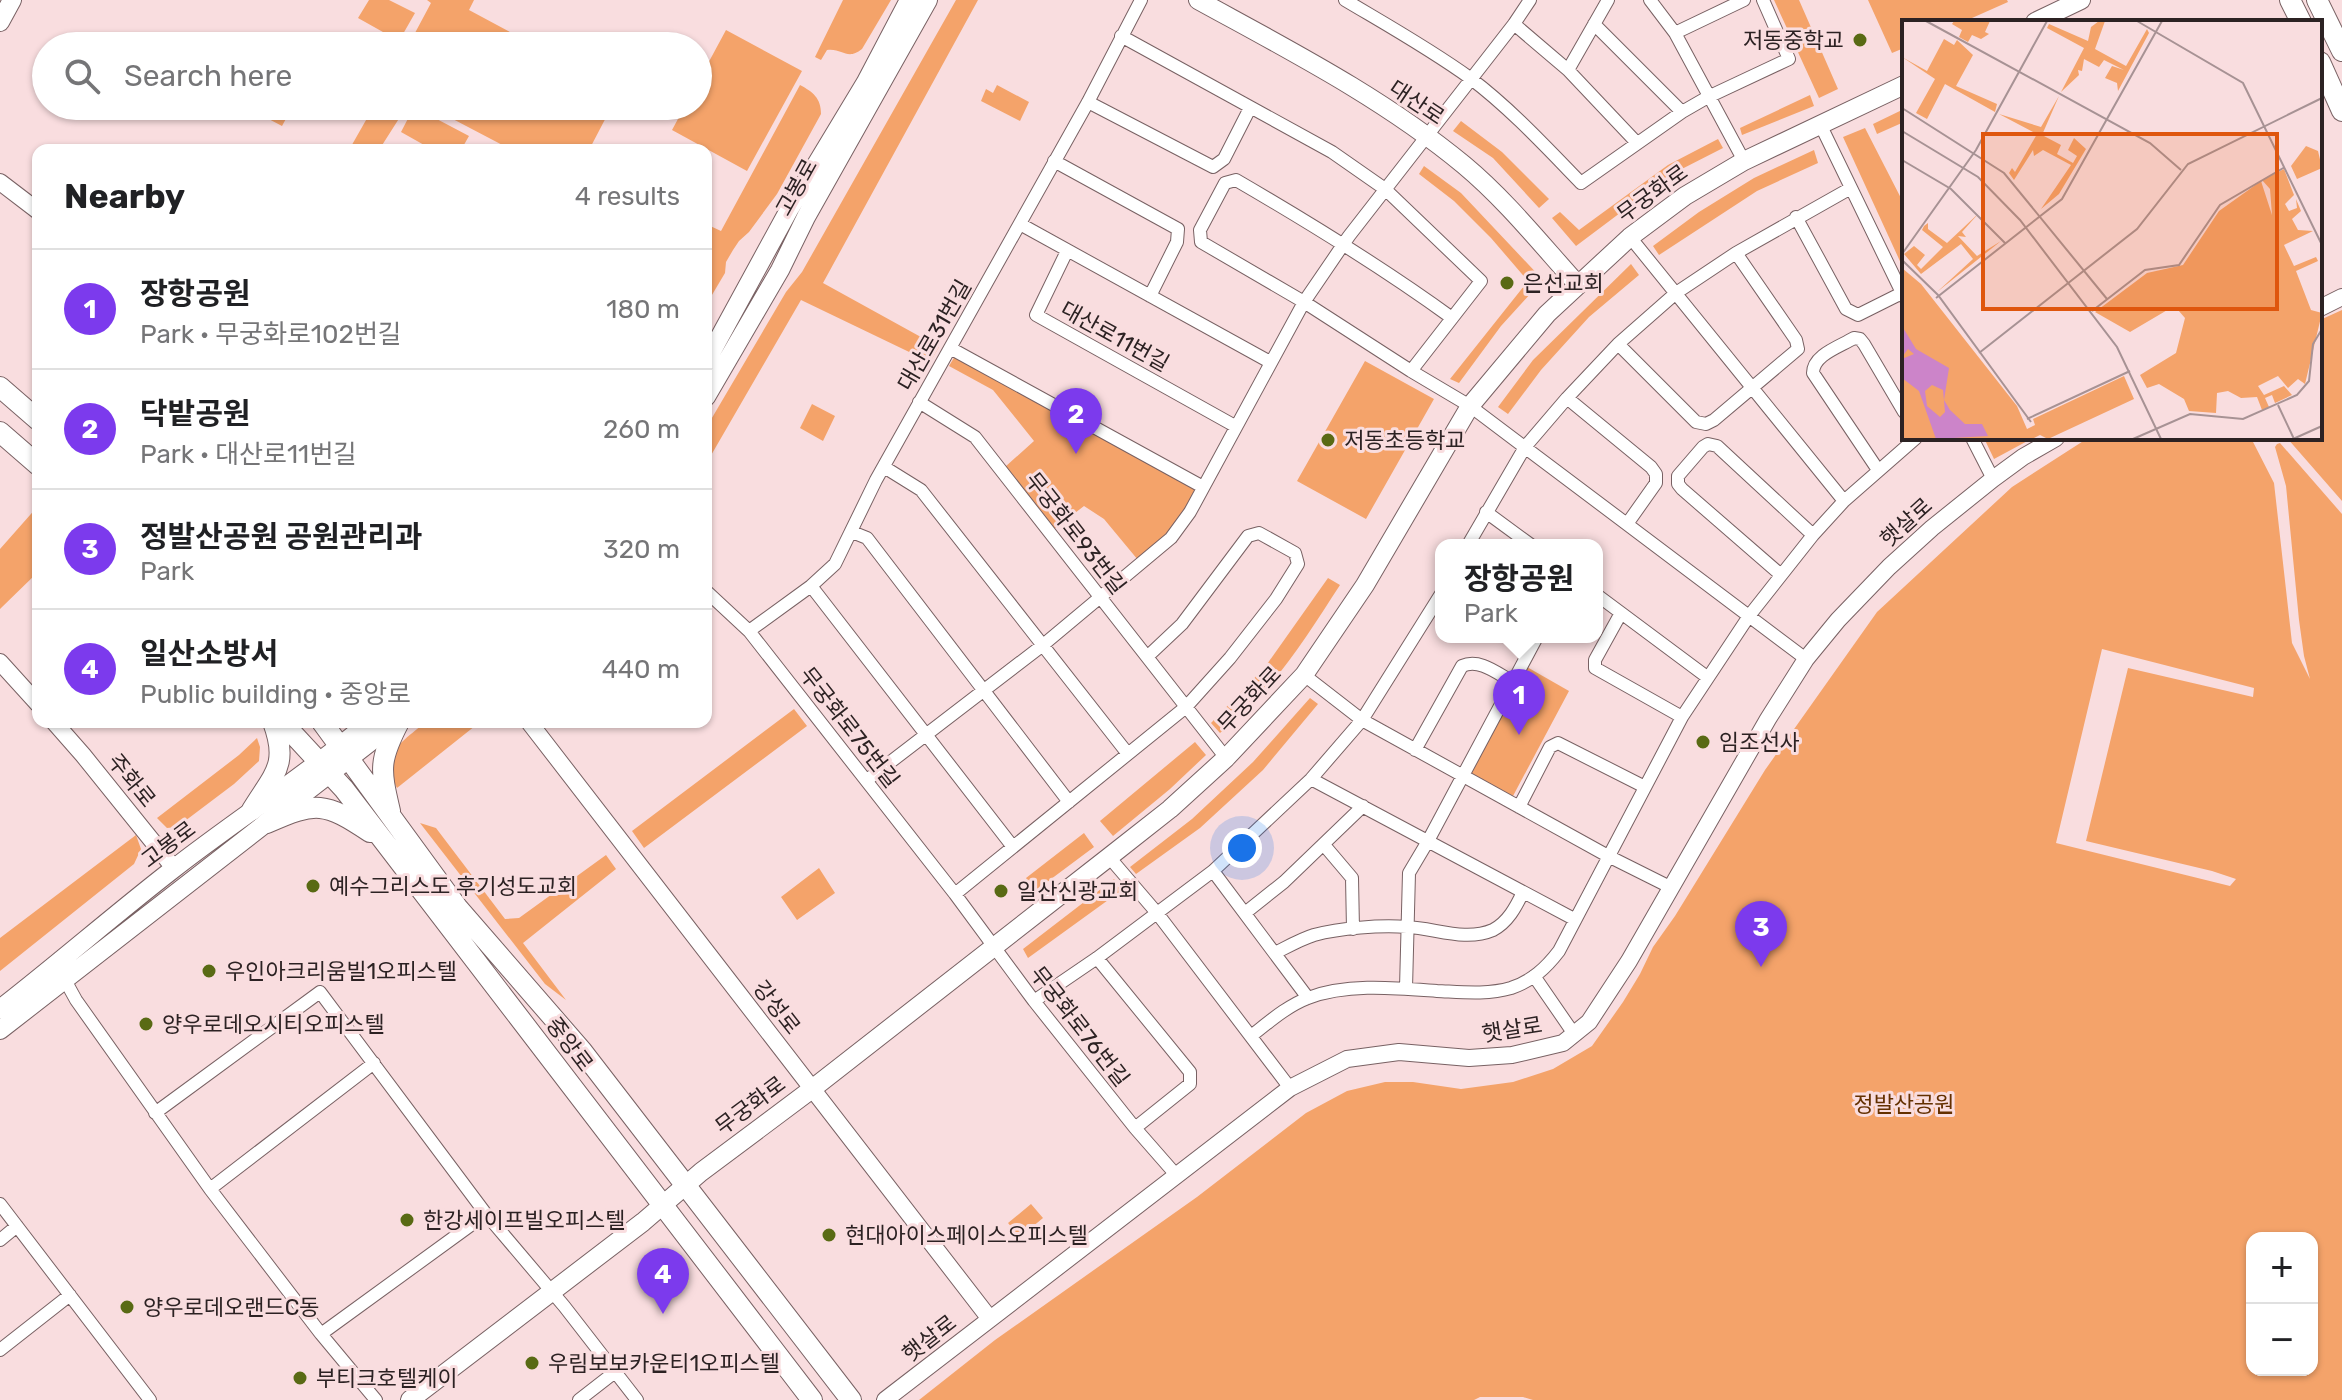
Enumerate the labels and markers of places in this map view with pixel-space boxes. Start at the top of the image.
place label: 저동중학교 [1743,27,1844,54]
marker: 저동중학교 [1851,31,1869,49]
place label: 은선교회 [1523,270,1604,297]
marker: 은선교회 [1498,274,1516,292]
pin: 2 [1050,388,1102,454]
place label: 저동초등학교 [1344,427,1465,454]
marker: 저동초등학교 [1319,431,1337,449]
pin: 1 [1493,669,1545,735]
place label: 임조선사 [1719,729,1800,756]
marker: 임조선사 [1694,733,1712,751]
place label: 예수그리스도 후기성도교회 [329,873,577,900]
marker: 예수그리스도 후기성도교회 [304,877,322,895]
place label: 일산신광교회 [1017,878,1138,905]
marker: 일산신광교회 [992,882,1010,900]
pin: 3 [1735,901,1787,967]
place label: 우인아크리움빌1오피스텔 [225,958,457,985]
marker: 우인아크리움빌1오피스텔 [200,962,218,980]
place label: 양우로데오시티오피스텔 [162,1011,385,1038]
marker: 양우로데오시티오피스텔 [137,1015,155,1033]
place label: 한강세이프빌오피스텔 [423,1207,625,1234]
marker: 한강세이프빌오피스텔 [398,1211,416,1229]
place label: 현대아이스페이스오피스텔 [845,1222,1088,1249]
marker: 현대아이스페이스오피스텔 [820,1226,838,1244]
pin: 4 [637,1248,689,1314]
place label: 양우로데오랜드C동 [143,1294,320,1321]
marker: 양우로데오랜드C동 [118,1298,136,1316]
place label: 우림보보카운티1오피스텔 [548,1350,780,1377]
marker: 우림보보카운티1오피스텔 [523,1354,541,1372]
place label: 부티크호텔케이 [316,1365,458,1392]
marker: 부티크호텔케이 [291,1369,309,1387]

